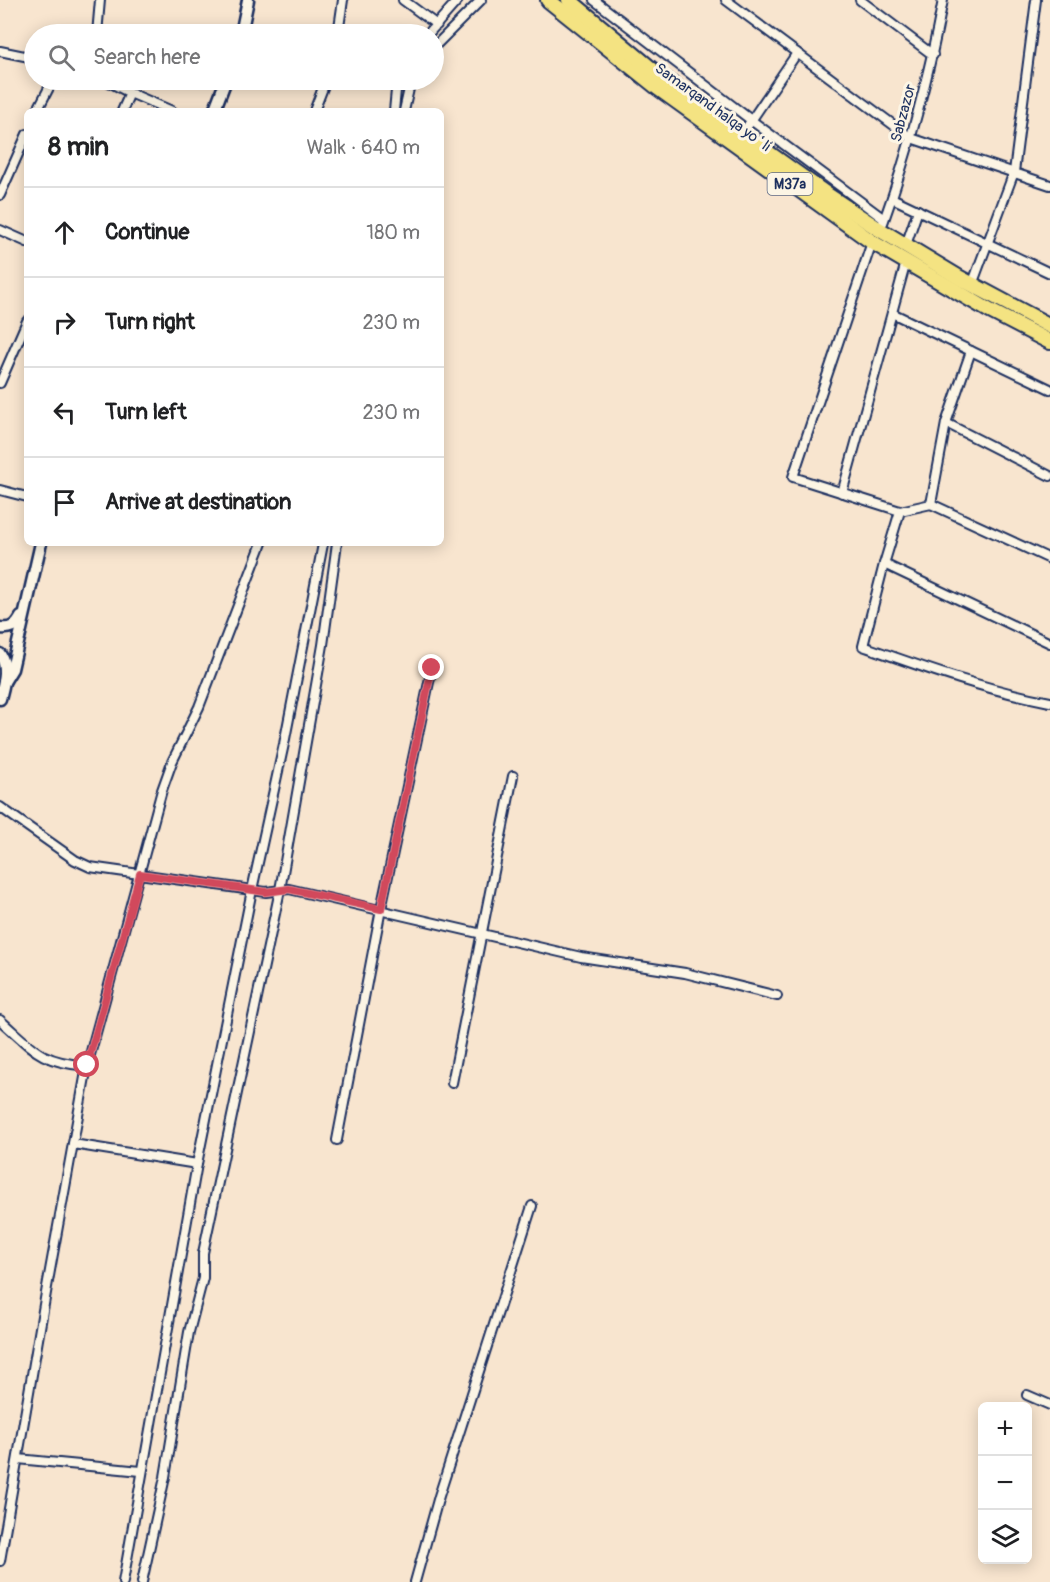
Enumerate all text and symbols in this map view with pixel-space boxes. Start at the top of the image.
search box [24,24,444,90]
icon: search [45,41,78,74]
text: Search here [93,43,200,71]
street label: Samarqand halqa yoʻli [651,59,775,156]
street label: Sabzazor [887,82,920,144]
text: 8 min [48,131,109,163]
text: Walk · 640 m [306,135,420,160]
road number: M37a [768,173,812,195]
icon: ahead [48,216,81,249]
text: Continue [105,218,189,246]
text: 180 m [366,220,420,245]
icon: right [48,306,81,339]
text: Turn right [105,308,195,336]
text: 230 m [363,310,420,335]
icon: left [48,396,81,429]
text: Turn left [105,398,187,426]
text: 230 m [363,400,420,425]
icon: arrive [48,486,81,519]
text: Arrive at destination [105,488,291,516]
route end [418,654,444,680]
route start [73,1051,99,1077]
map controls [978,1402,1032,1564]
button: + [978,1402,1032,1456]
button: − [978,1456,1032,1510]
button: layers [978,1510,1032,1564]

